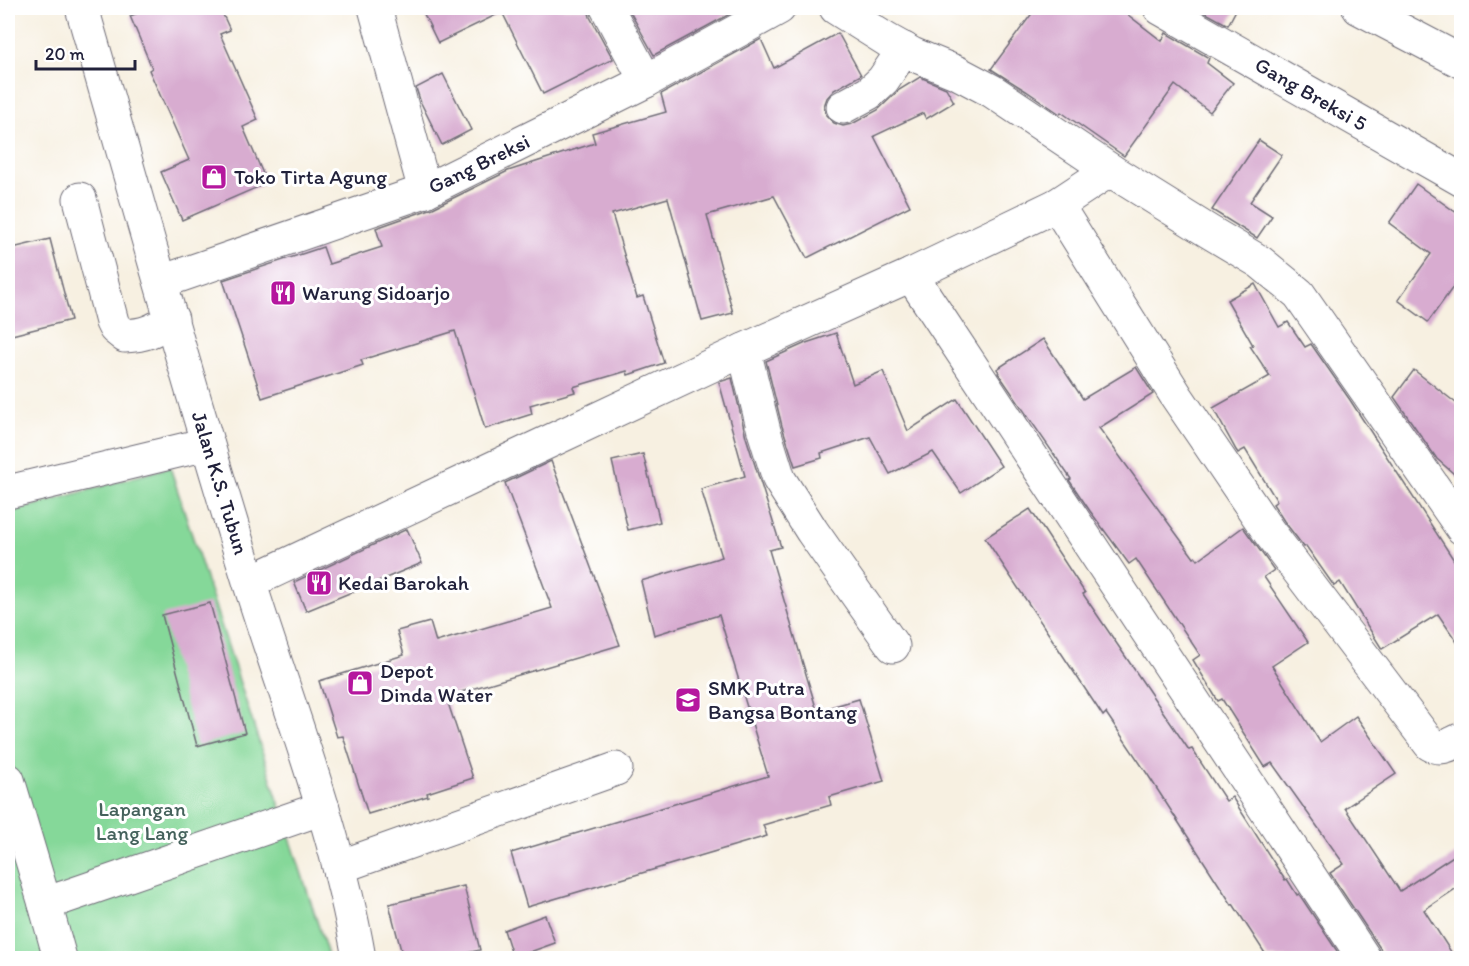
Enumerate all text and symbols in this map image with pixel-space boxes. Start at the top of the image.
scale bar [36,33,135,71]
text: 20 m [45,43,85,65]
street label: Gang Breksi 5 [1251,51,1372,136]
street label: Gang Breksi [424,128,534,199]
shop icon: Toko Tirta Agung [199,162,229,192]
place label: Toko Tirta Agung [234,164,387,189]
restaurant icon: Warung Sidoarjo [268,278,298,308]
place label: Warung Sidoarjo [302,280,450,305]
street label: Jalan K.S. Tubun [187,408,254,557]
restaurant icon: Kedai Barokah [304,568,334,598]
place label: Kedai Barokah [338,570,470,595]
place label: Depot Dinda Water [380,658,493,707]
shop icon: Depot Dinda Water [345,668,375,698]
place label: SMK Putra Bangsa Bontang [708,675,857,724]
school or university icon: SMK Putra Bangsa Bontang [673,685,703,715]
park label: Lapangan Lang Lang [96,796,188,845]

